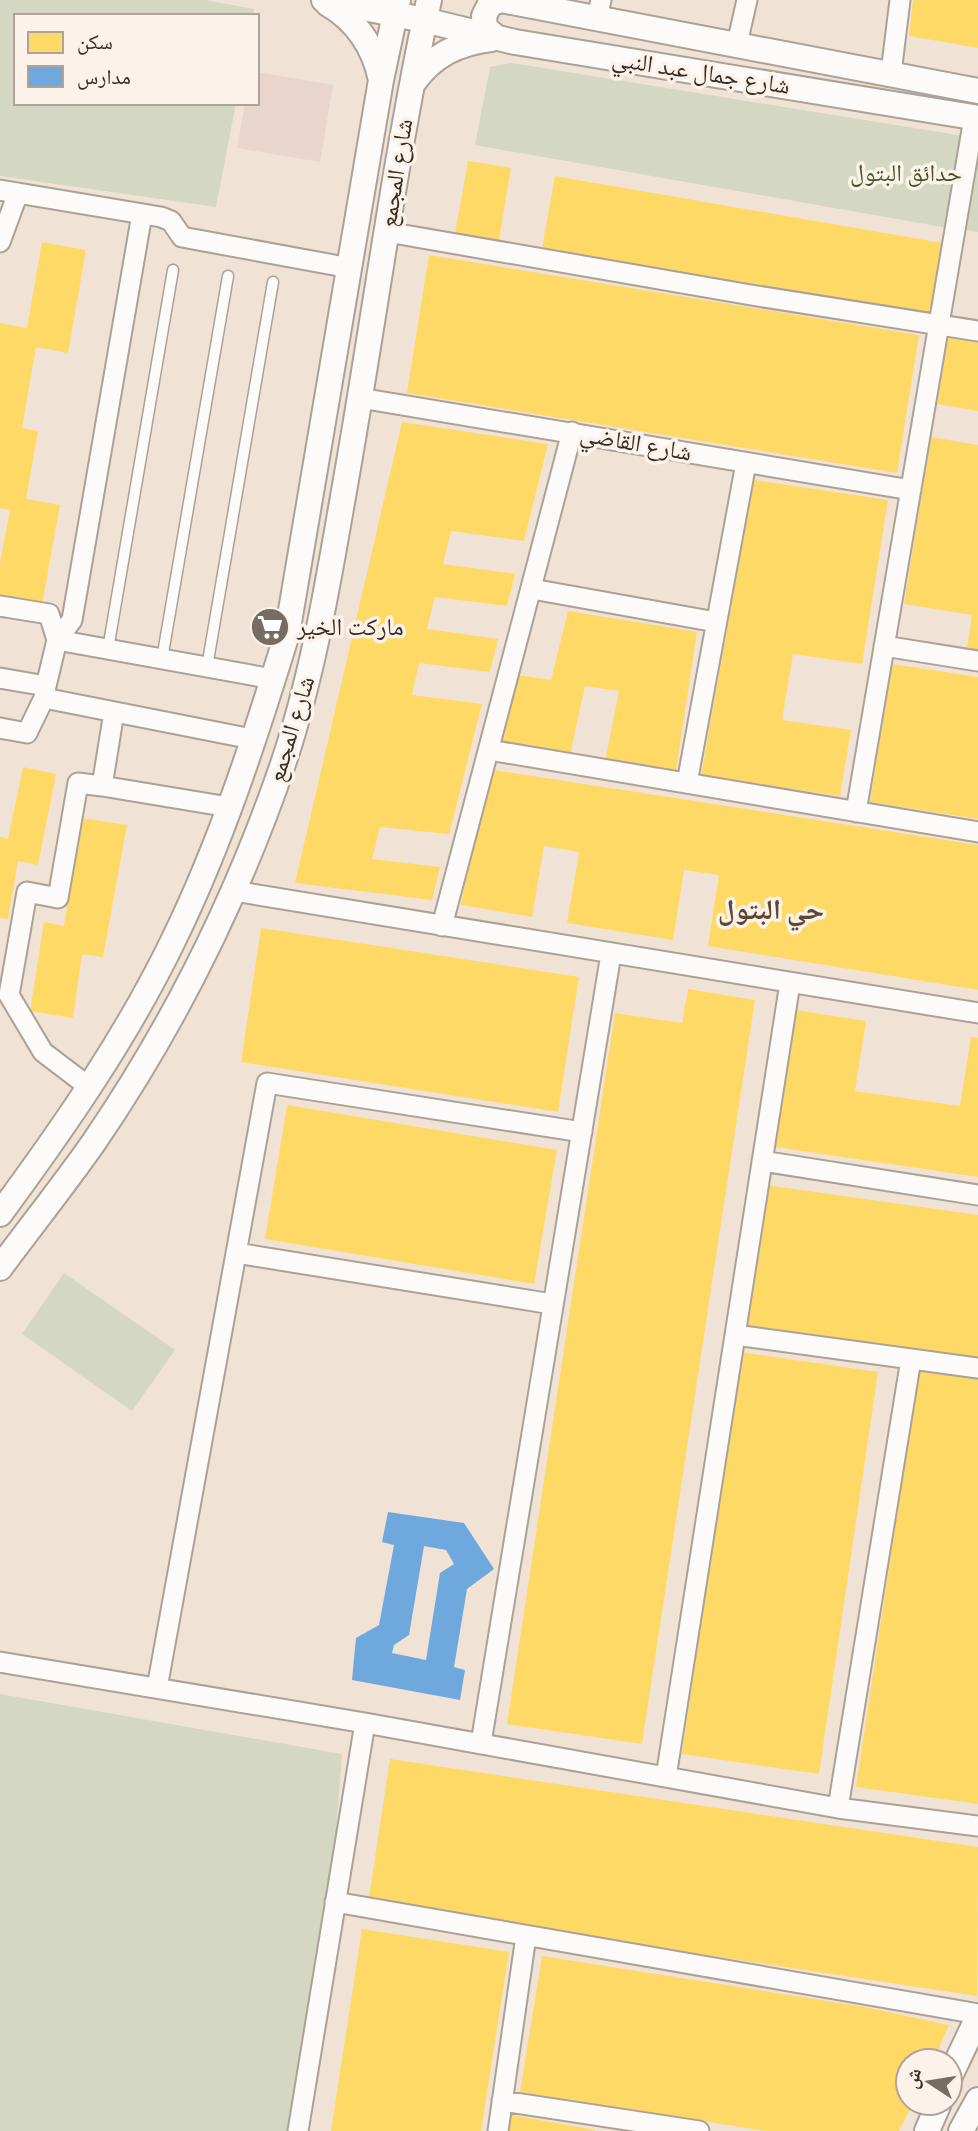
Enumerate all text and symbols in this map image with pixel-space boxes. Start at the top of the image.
legend [14,14,259,105]
text: سكن [77,29,113,55]
street label: شارع جمال عبد النبي [609,44,792,105]
text: مدارس [77,64,131,90]
street label: شارع المجمع [374,117,419,229]
park label: حدائق البتول [850,159,962,187]
street label: شارع القاضي [577,419,694,472]
supermarket icon: ماركت الخير [249,606,291,648]
place label: ماركت الخير [296,613,404,641]
street label: شارع المجمع [262,673,321,786]
district label: حي البتول [718,893,824,932]
north arrow [894,2047,964,2117]
text: ش [900,2066,926,2091]

